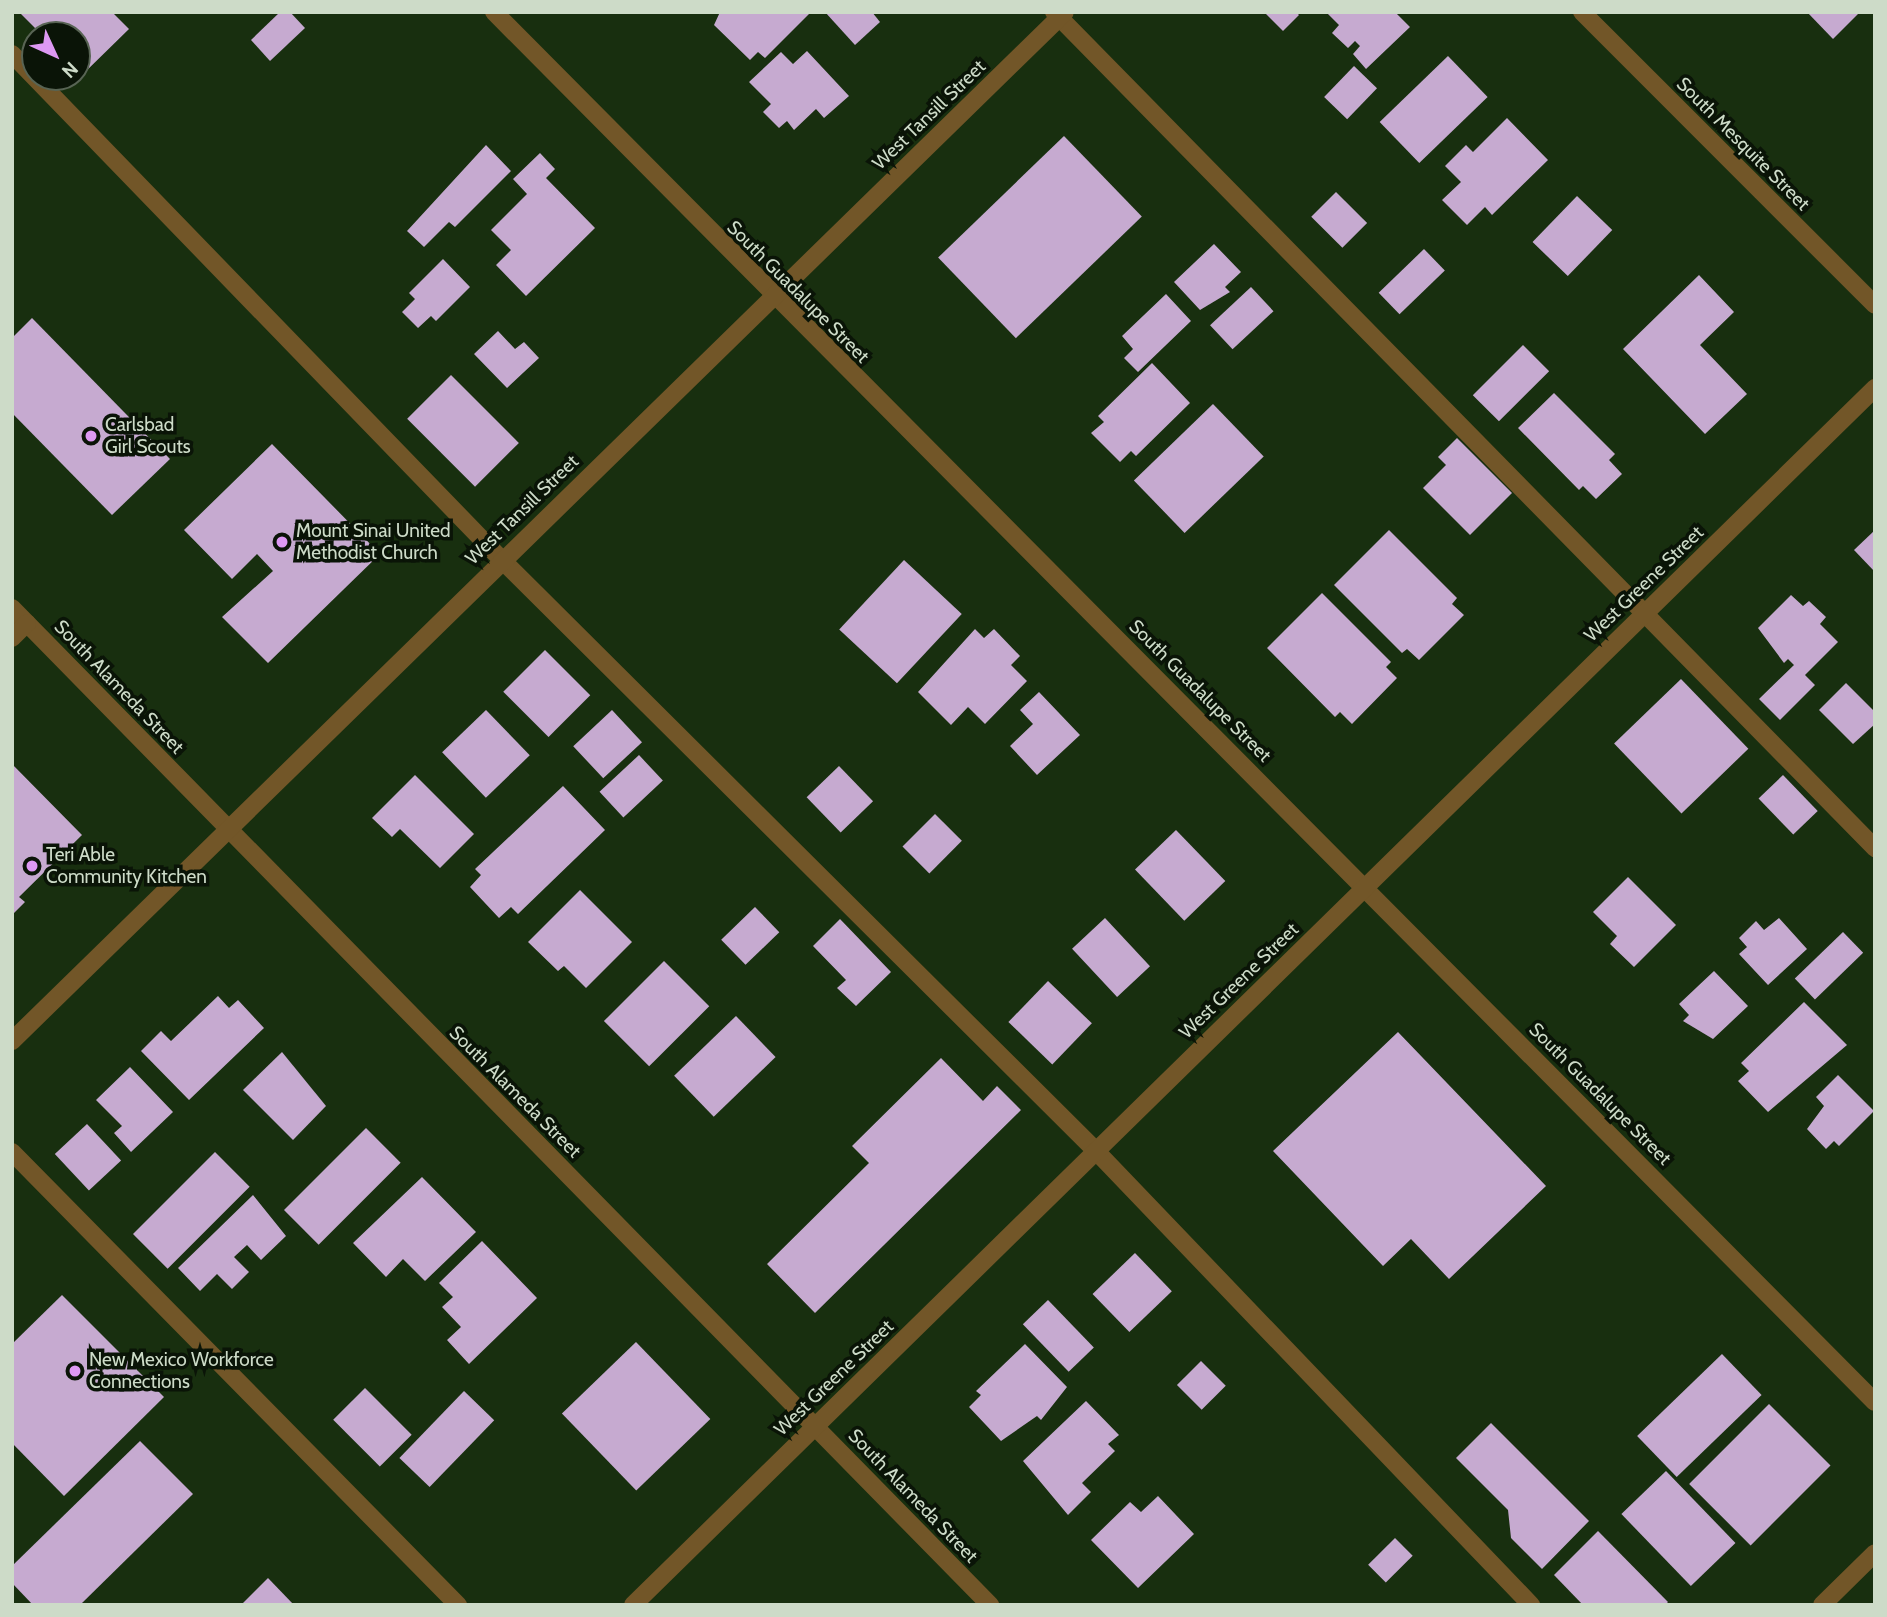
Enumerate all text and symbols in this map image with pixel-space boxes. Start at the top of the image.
north arrow [21,21,91,91]
street label: West Tansill Street [868,55,990,175]
text: N [57,57,83,83]
street label: South Mesquite Street [1672,73,1814,215]
street label: South Guadalupe Street [722,216,874,368]
place label: Carlsbad Girl Scouts [105,414,191,458]
marker: Carlsbad Girl Scouts [83,428,99,444]
street label: West Tansill Street [461,450,583,570]
place label: Mount Sinai United Methodist Church [296,520,451,564]
street label: West Greene Street [1580,521,1708,647]
marker: Mount Sinai United Methodist Church [274,534,290,550]
street label: South Alameda Street [49,615,189,759]
street label: South Guadalupe Street [1124,615,1276,767]
place label: Teri Able Community Kitchen [46,844,207,888]
marker: Teri Able Community Kitchen [24,858,40,874]
street label: West Greene Street [1175,918,1303,1044]
street label: South Guadalupe Street [1524,1018,1676,1170]
street label: South Alameda Street [444,1021,586,1163]
street label: West Greene Street [770,1315,898,1441]
place label: New Mexico Workforce Connections [89,1349,274,1393]
marker: New Mexico Workforce Connections [67,1363,83,1379]
street label: South Alameda Street [843,1424,983,1568]

